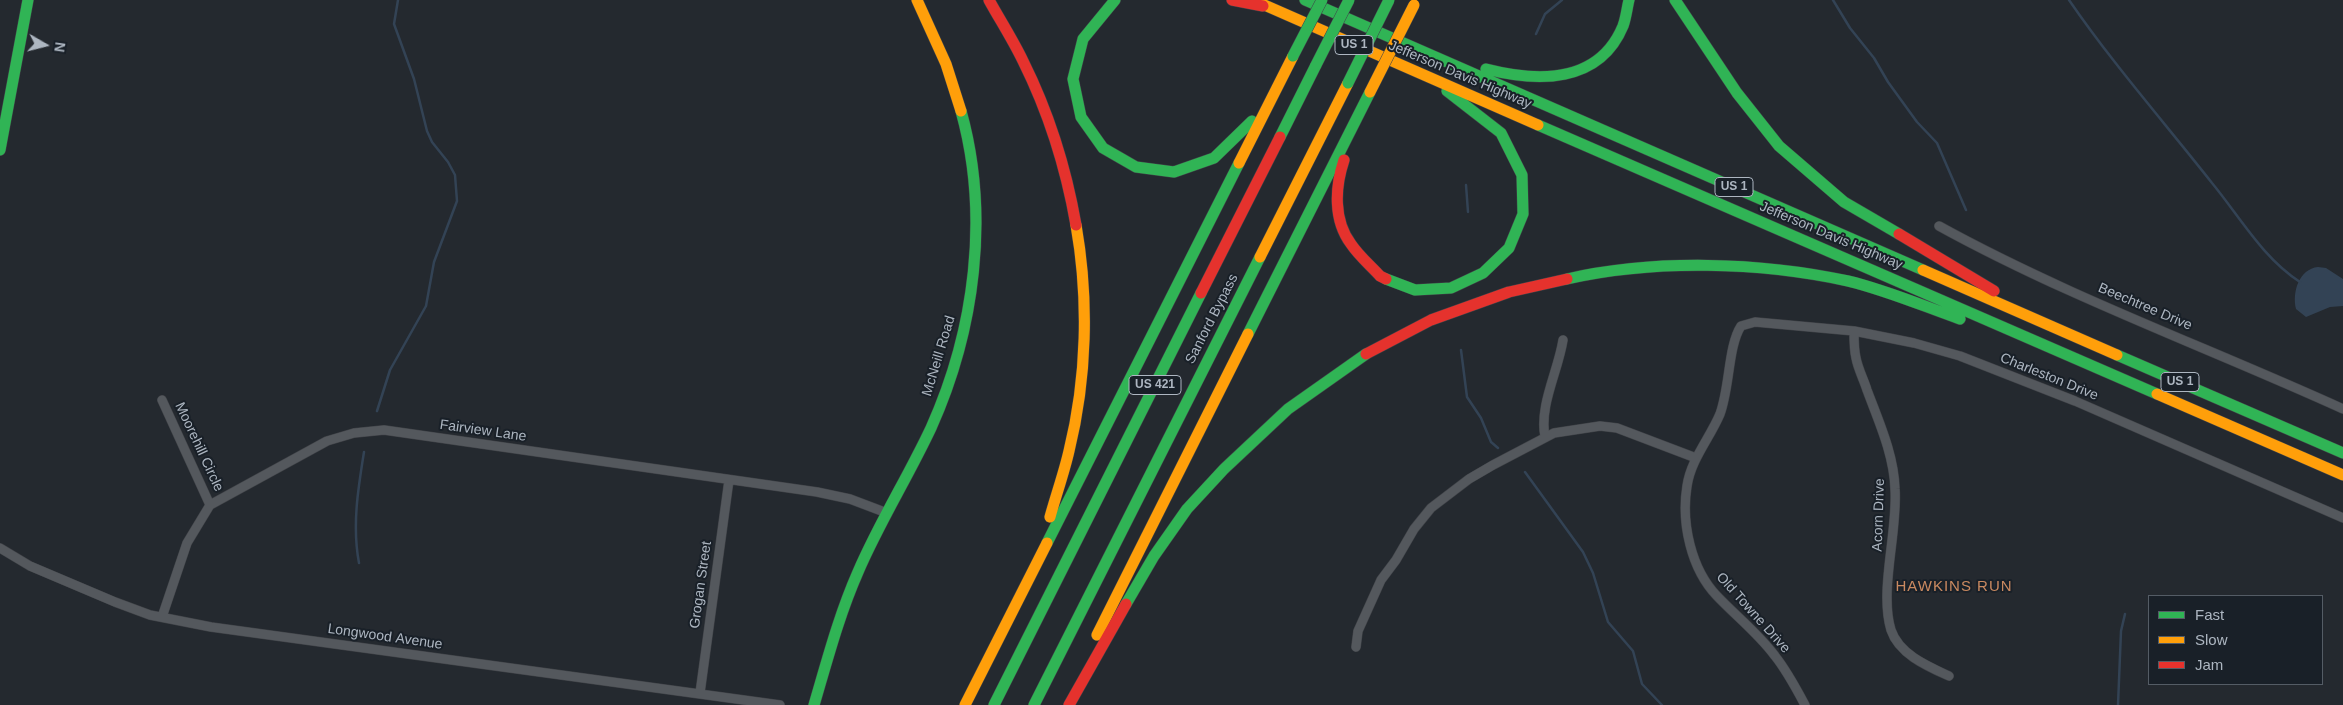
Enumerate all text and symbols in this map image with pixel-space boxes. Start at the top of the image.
north arrow [20,20,70,70]
road number: US 1 [1335,36,1373,54]
street label: Jefferson Davis Highway [1386,37,1534,113]
text: N [51,41,68,53]
road number: US 1 [1715,178,1753,196]
street label: Jefferson Davis Highway [1757,198,1905,274]
street label: Sanford Bypass [1182,271,1242,367]
street label: Beechtree Drive [2096,280,2194,334]
street label: McNeill Road [919,314,959,398]
street label: Charleston Drive [1998,350,2100,404]
road number: US 1 [2161,372,2199,392]
road number: US 421 [1129,376,1181,394]
street label: Moorehill Circle [171,400,227,494]
street label: Fairview Lane [439,417,527,445]
street label: Acorn Drive [1869,478,1889,552]
street label: Grogan Street [687,540,715,630]
street label: Old Towne Drive [1712,569,1794,657]
district label: HAWKINS RUN [1894,578,2014,596]
legend [2148,595,2323,685]
text: Fast [2195,606,2224,623]
street label: Longwood Avenue [327,621,443,653]
text: Slow [2195,631,2228,648]
text: Jam [2195,656,2223,673]

